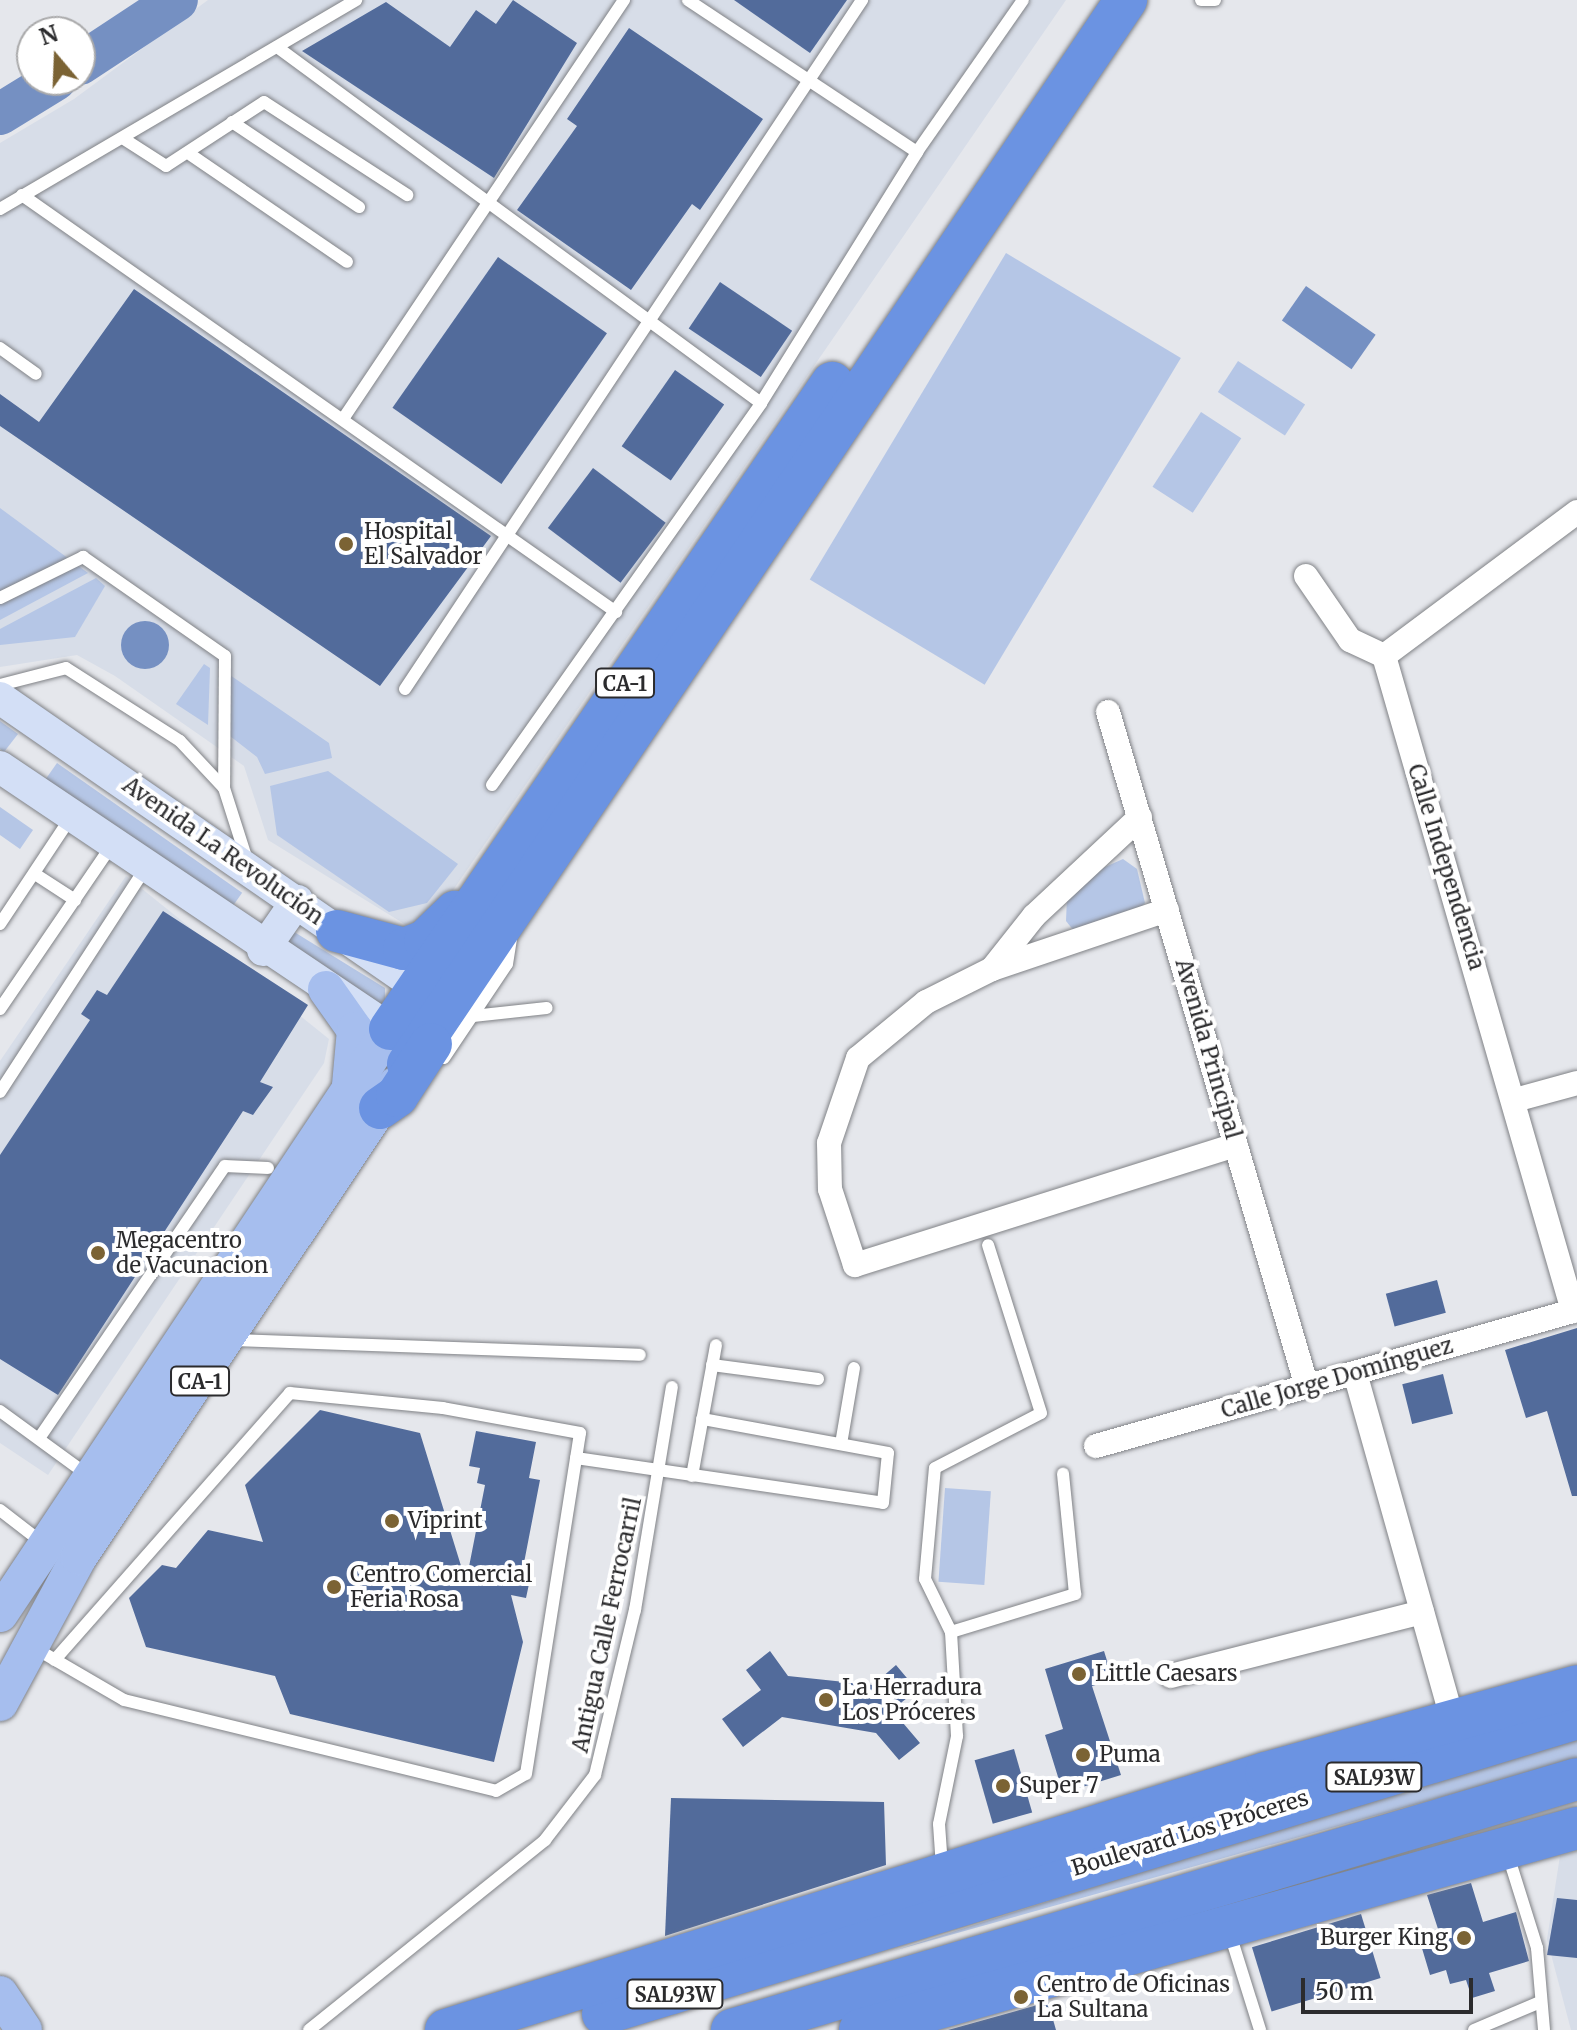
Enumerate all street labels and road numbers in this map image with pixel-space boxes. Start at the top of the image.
road number: CA-1 [595,667,655,699]
street label: Calle Independencia [1402,761,1490,973]
street label: Avenida La Revolución [118,772,328,930]
street label: Avenida Principal [1170,956,1246,1142]
street label: Calle Jorge Domínguez [1218,1332,1456,1424]
road number: CA-1 [170,1365,230,1397]
street label: Antigua Calle Ferrocarril [567,1495,647,1755]
road number: SAL93W [1324,1761,1424,1793]
street label: Boulevard Los Próceres [1069,1784,1311,1882]
road number: SAL93W [625,1978,725,2010]

